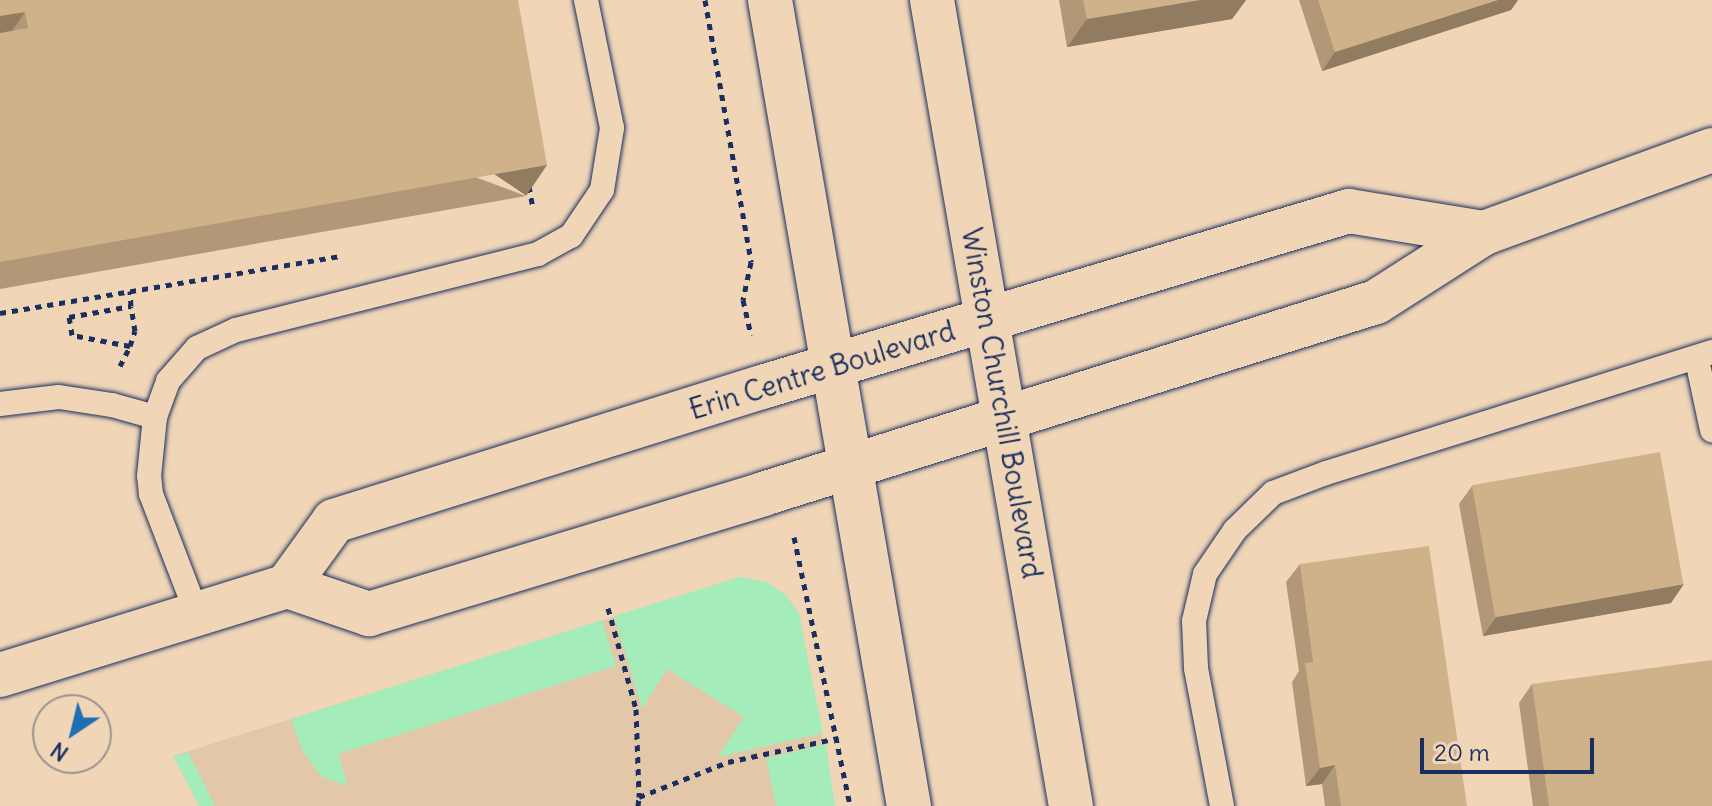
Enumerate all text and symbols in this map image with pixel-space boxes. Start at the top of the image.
street label: Winston Churchill Boulevard [955,225,1049,581]
street label: Erin Centre Boulevard [685,314,959,426]
north arrow [32,694,112,774]
scale bar [1424,722,1598,772]
text: N [45,736,74,768]
text: 20 m [1434,737,1490,767]

